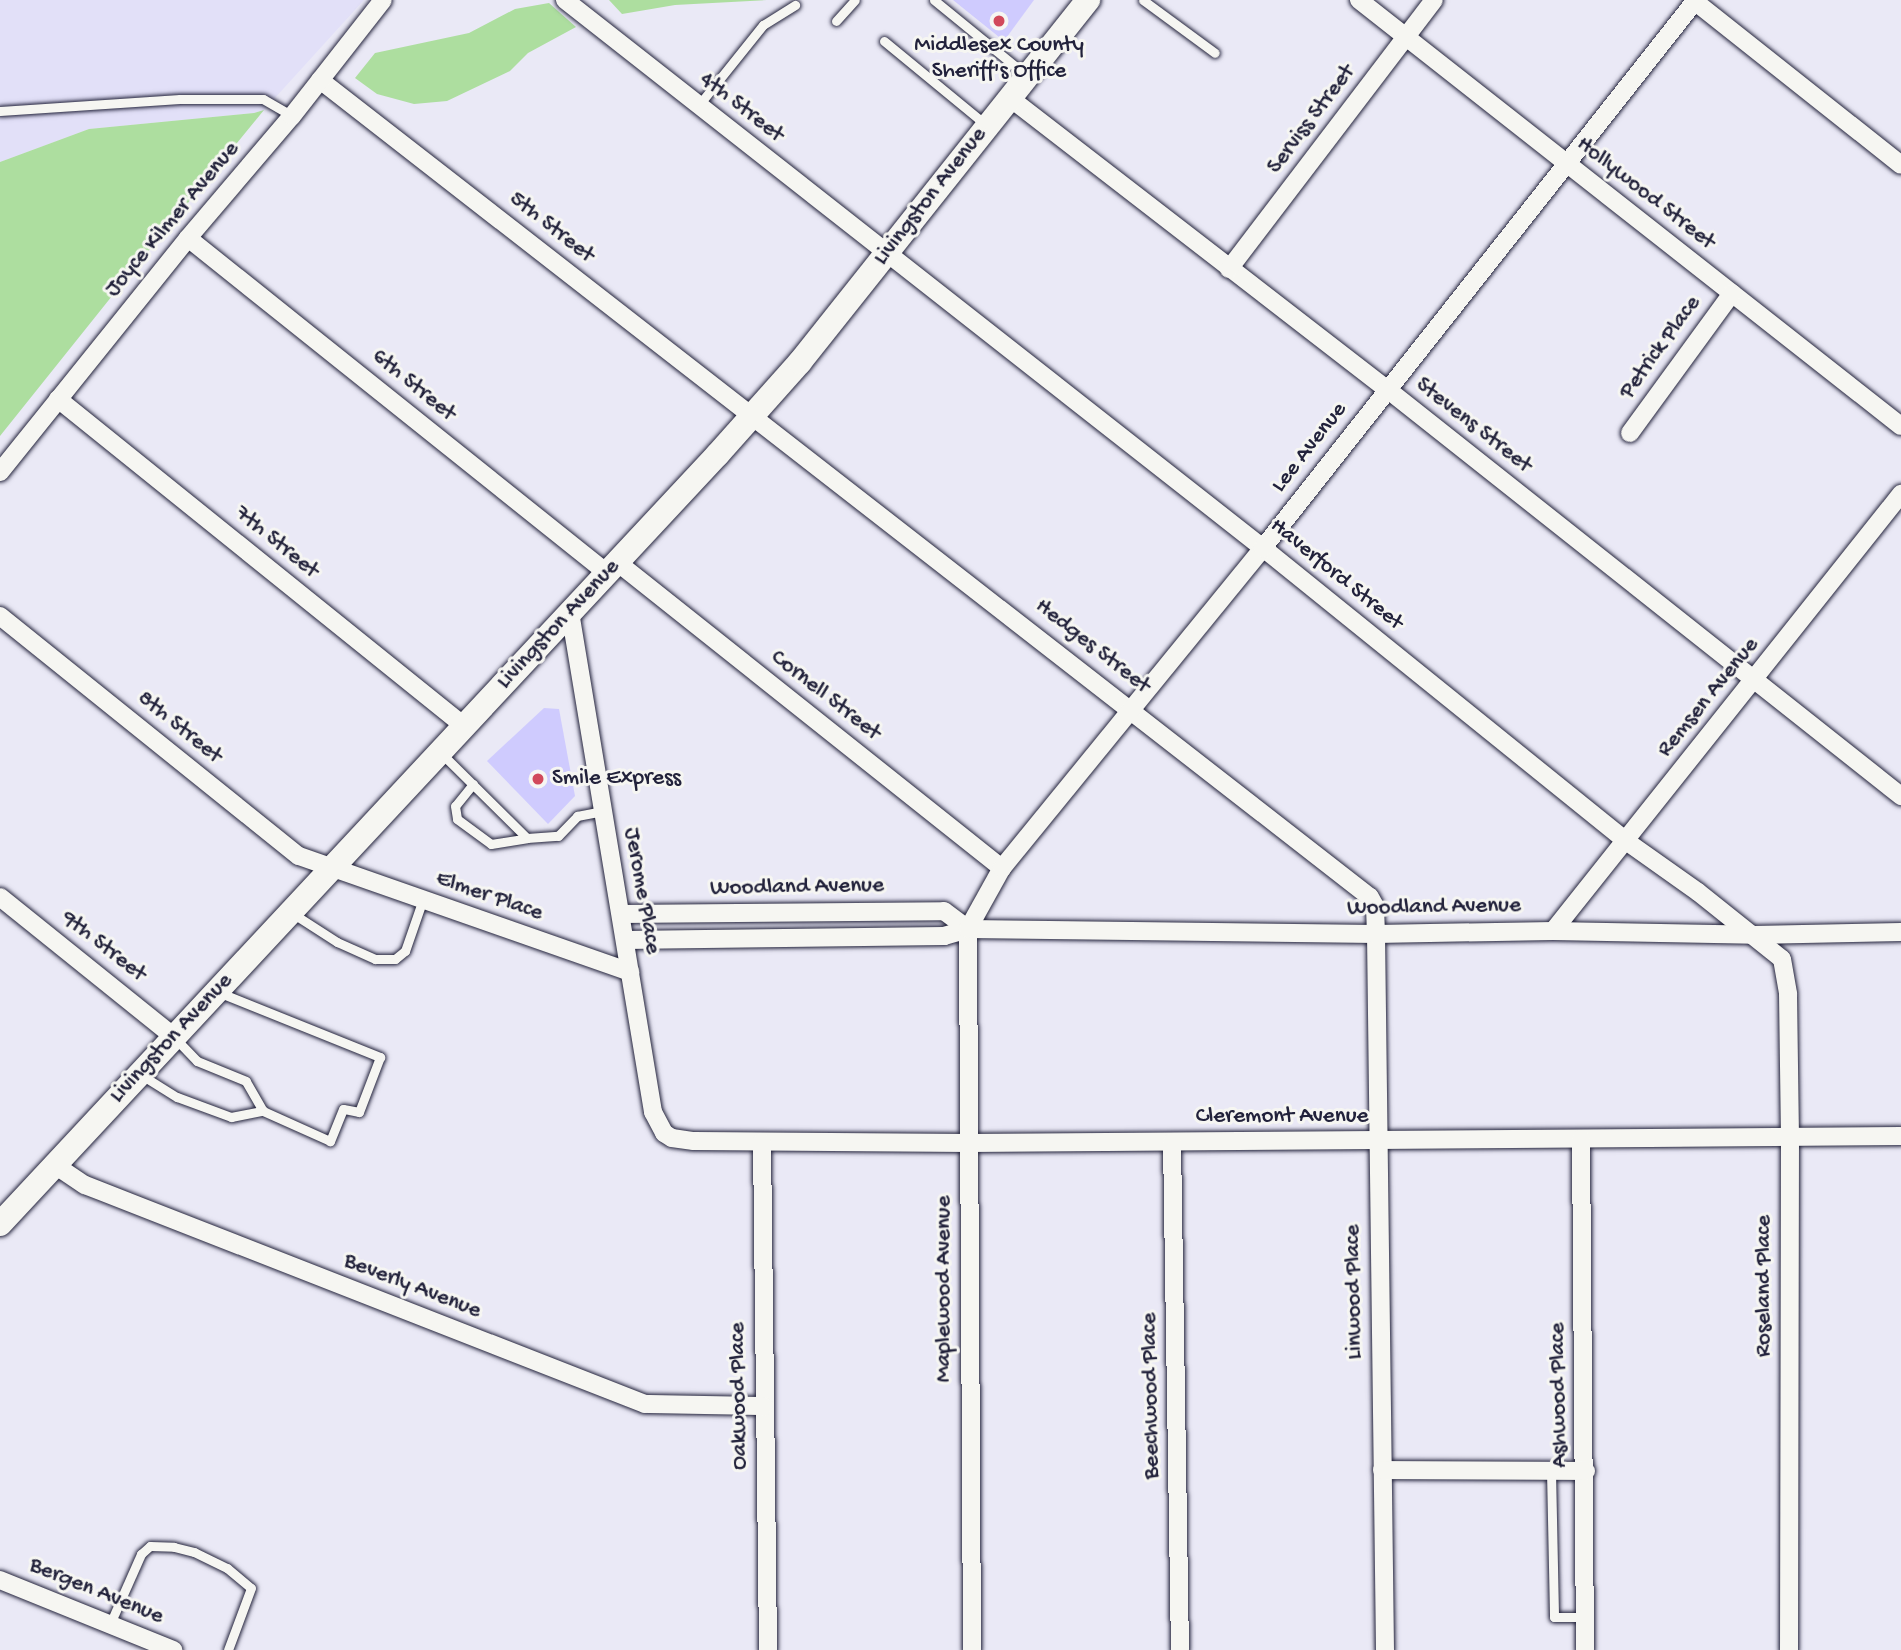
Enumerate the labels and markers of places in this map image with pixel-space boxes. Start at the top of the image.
marker: Middlesex County Sheriff's Office [991,13,1007,29]
place label: Middlesex County Sheriff's Office [914,32,1084,86]
place label: Smile Express [552,765,681,793]
marker: Smile Express [530,771,546,787]

